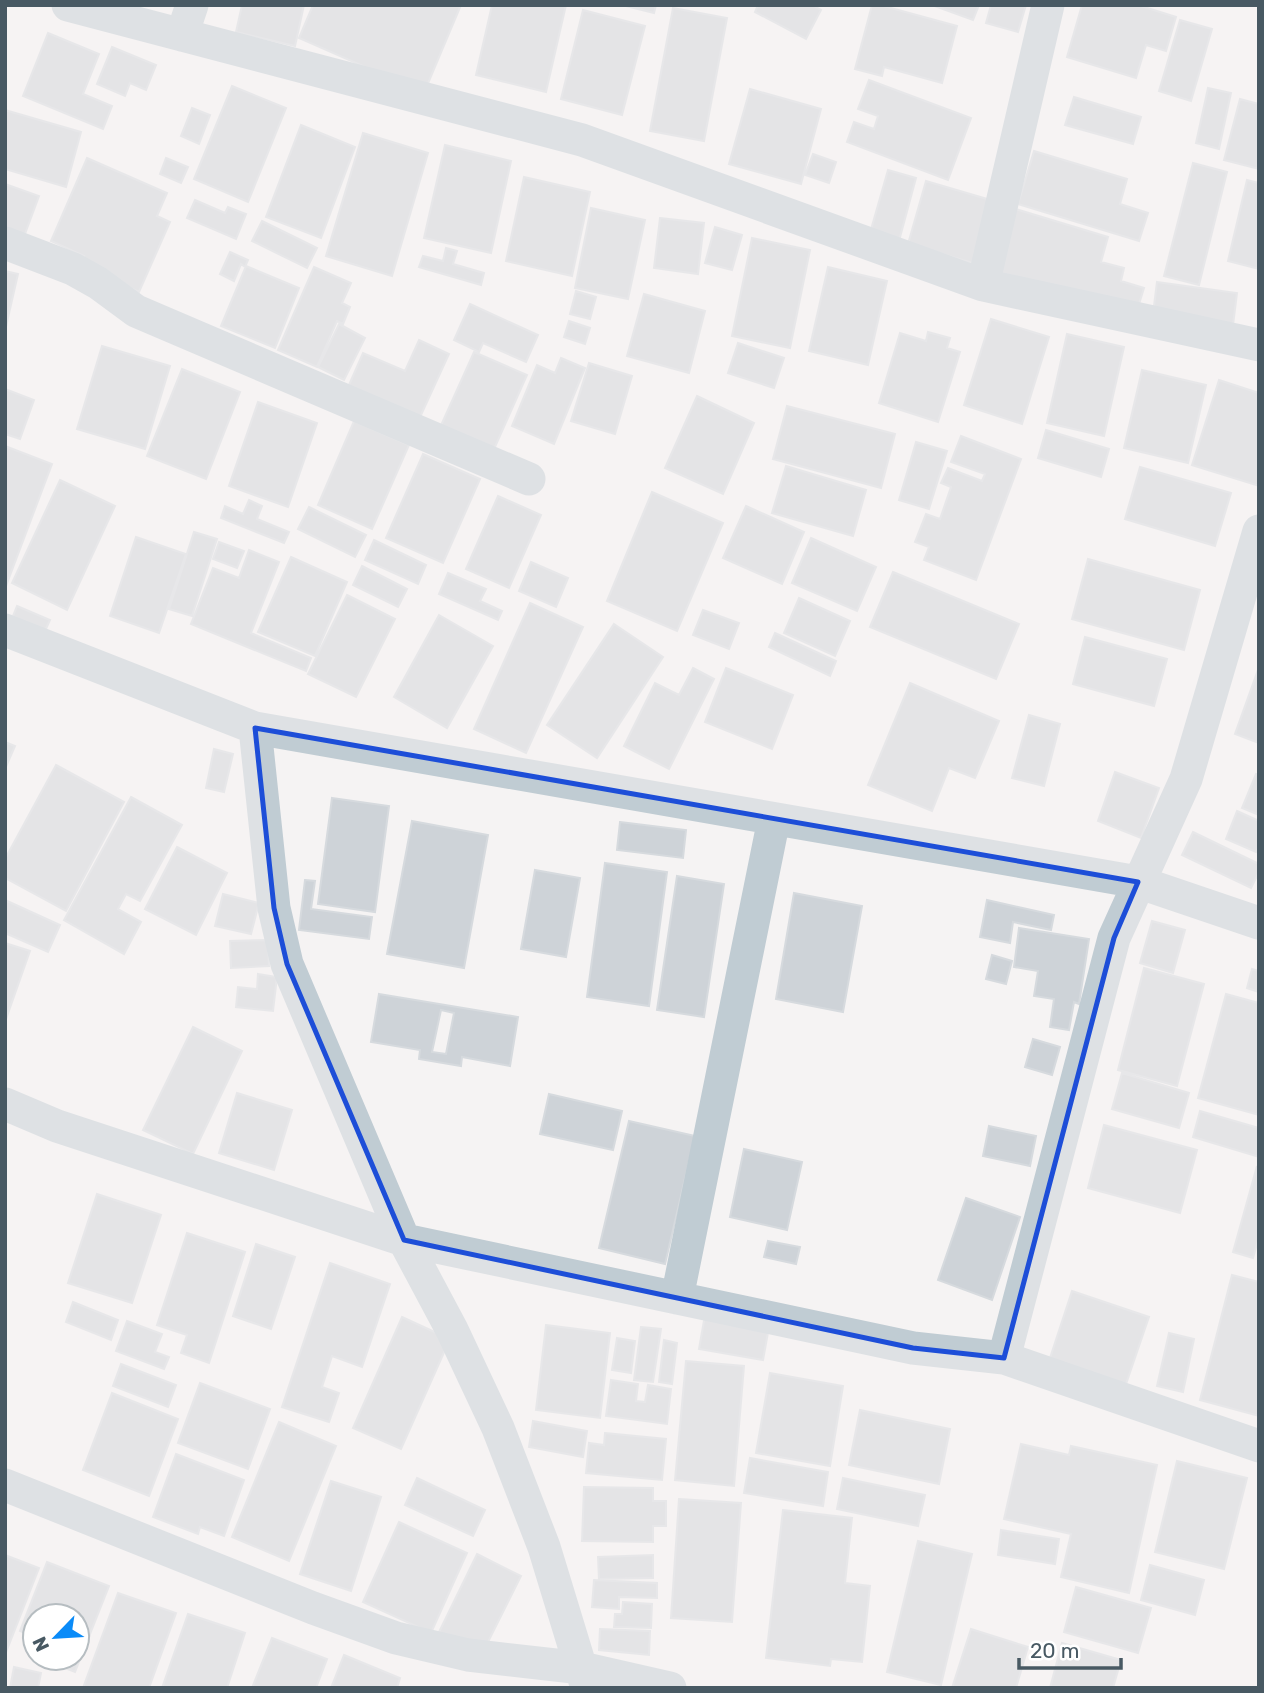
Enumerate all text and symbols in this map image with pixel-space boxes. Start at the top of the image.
north arrow [21,1602,91,1672]
scale bar [1019,1626,1120,1670]
text: N [28,1633,54,1655]
text: 20 m [1030,1638,1079,1663]

